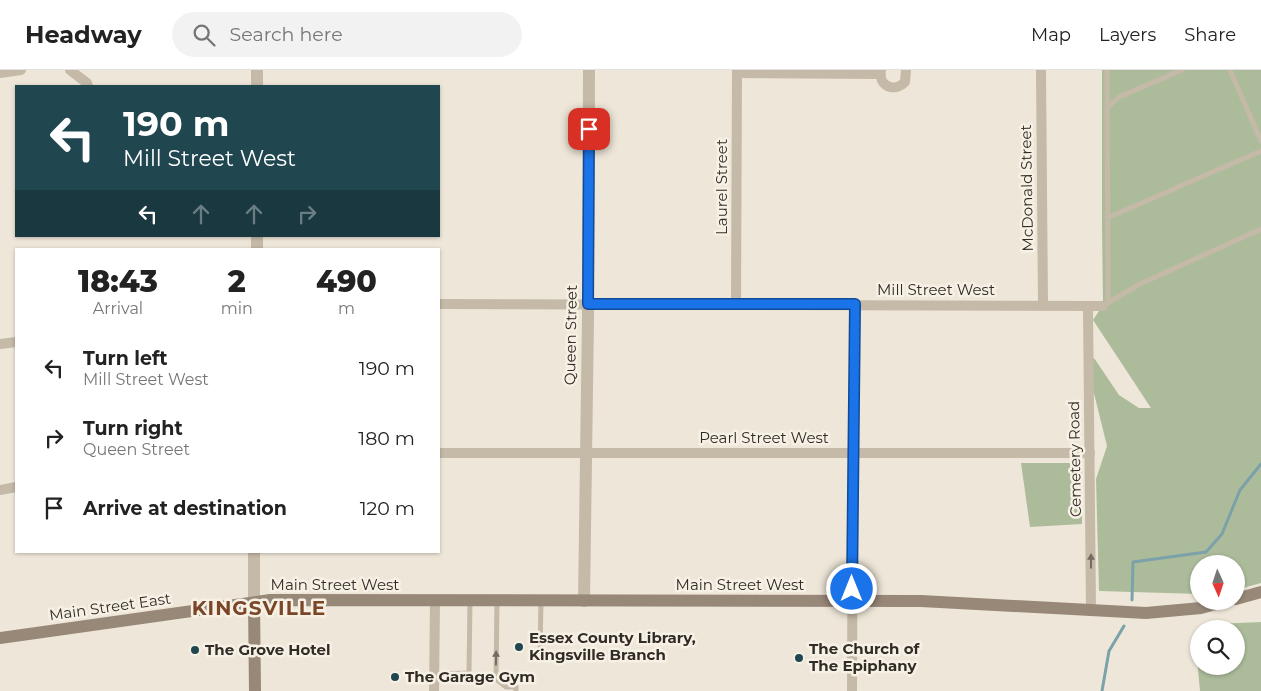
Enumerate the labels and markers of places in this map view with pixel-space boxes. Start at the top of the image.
pin [568,108,610,150]
place label: Essex County Library, Kingsville Branch [529,628,696,664]
place label: The Church of The Epiphany [809,639,921,675]
place label: The Grove Hotel [205,640,331,659]
marker: Essex County Library, Kingsville Branch [513,641,525,653]
marker: The Grove Hotel [189,644,201,656]
marker: The Church of The Epiphany [793,652,805,664]
place label: The Garage Gym [405,667,535,686]
marker: The Garage Gym [389,671,401,683]

